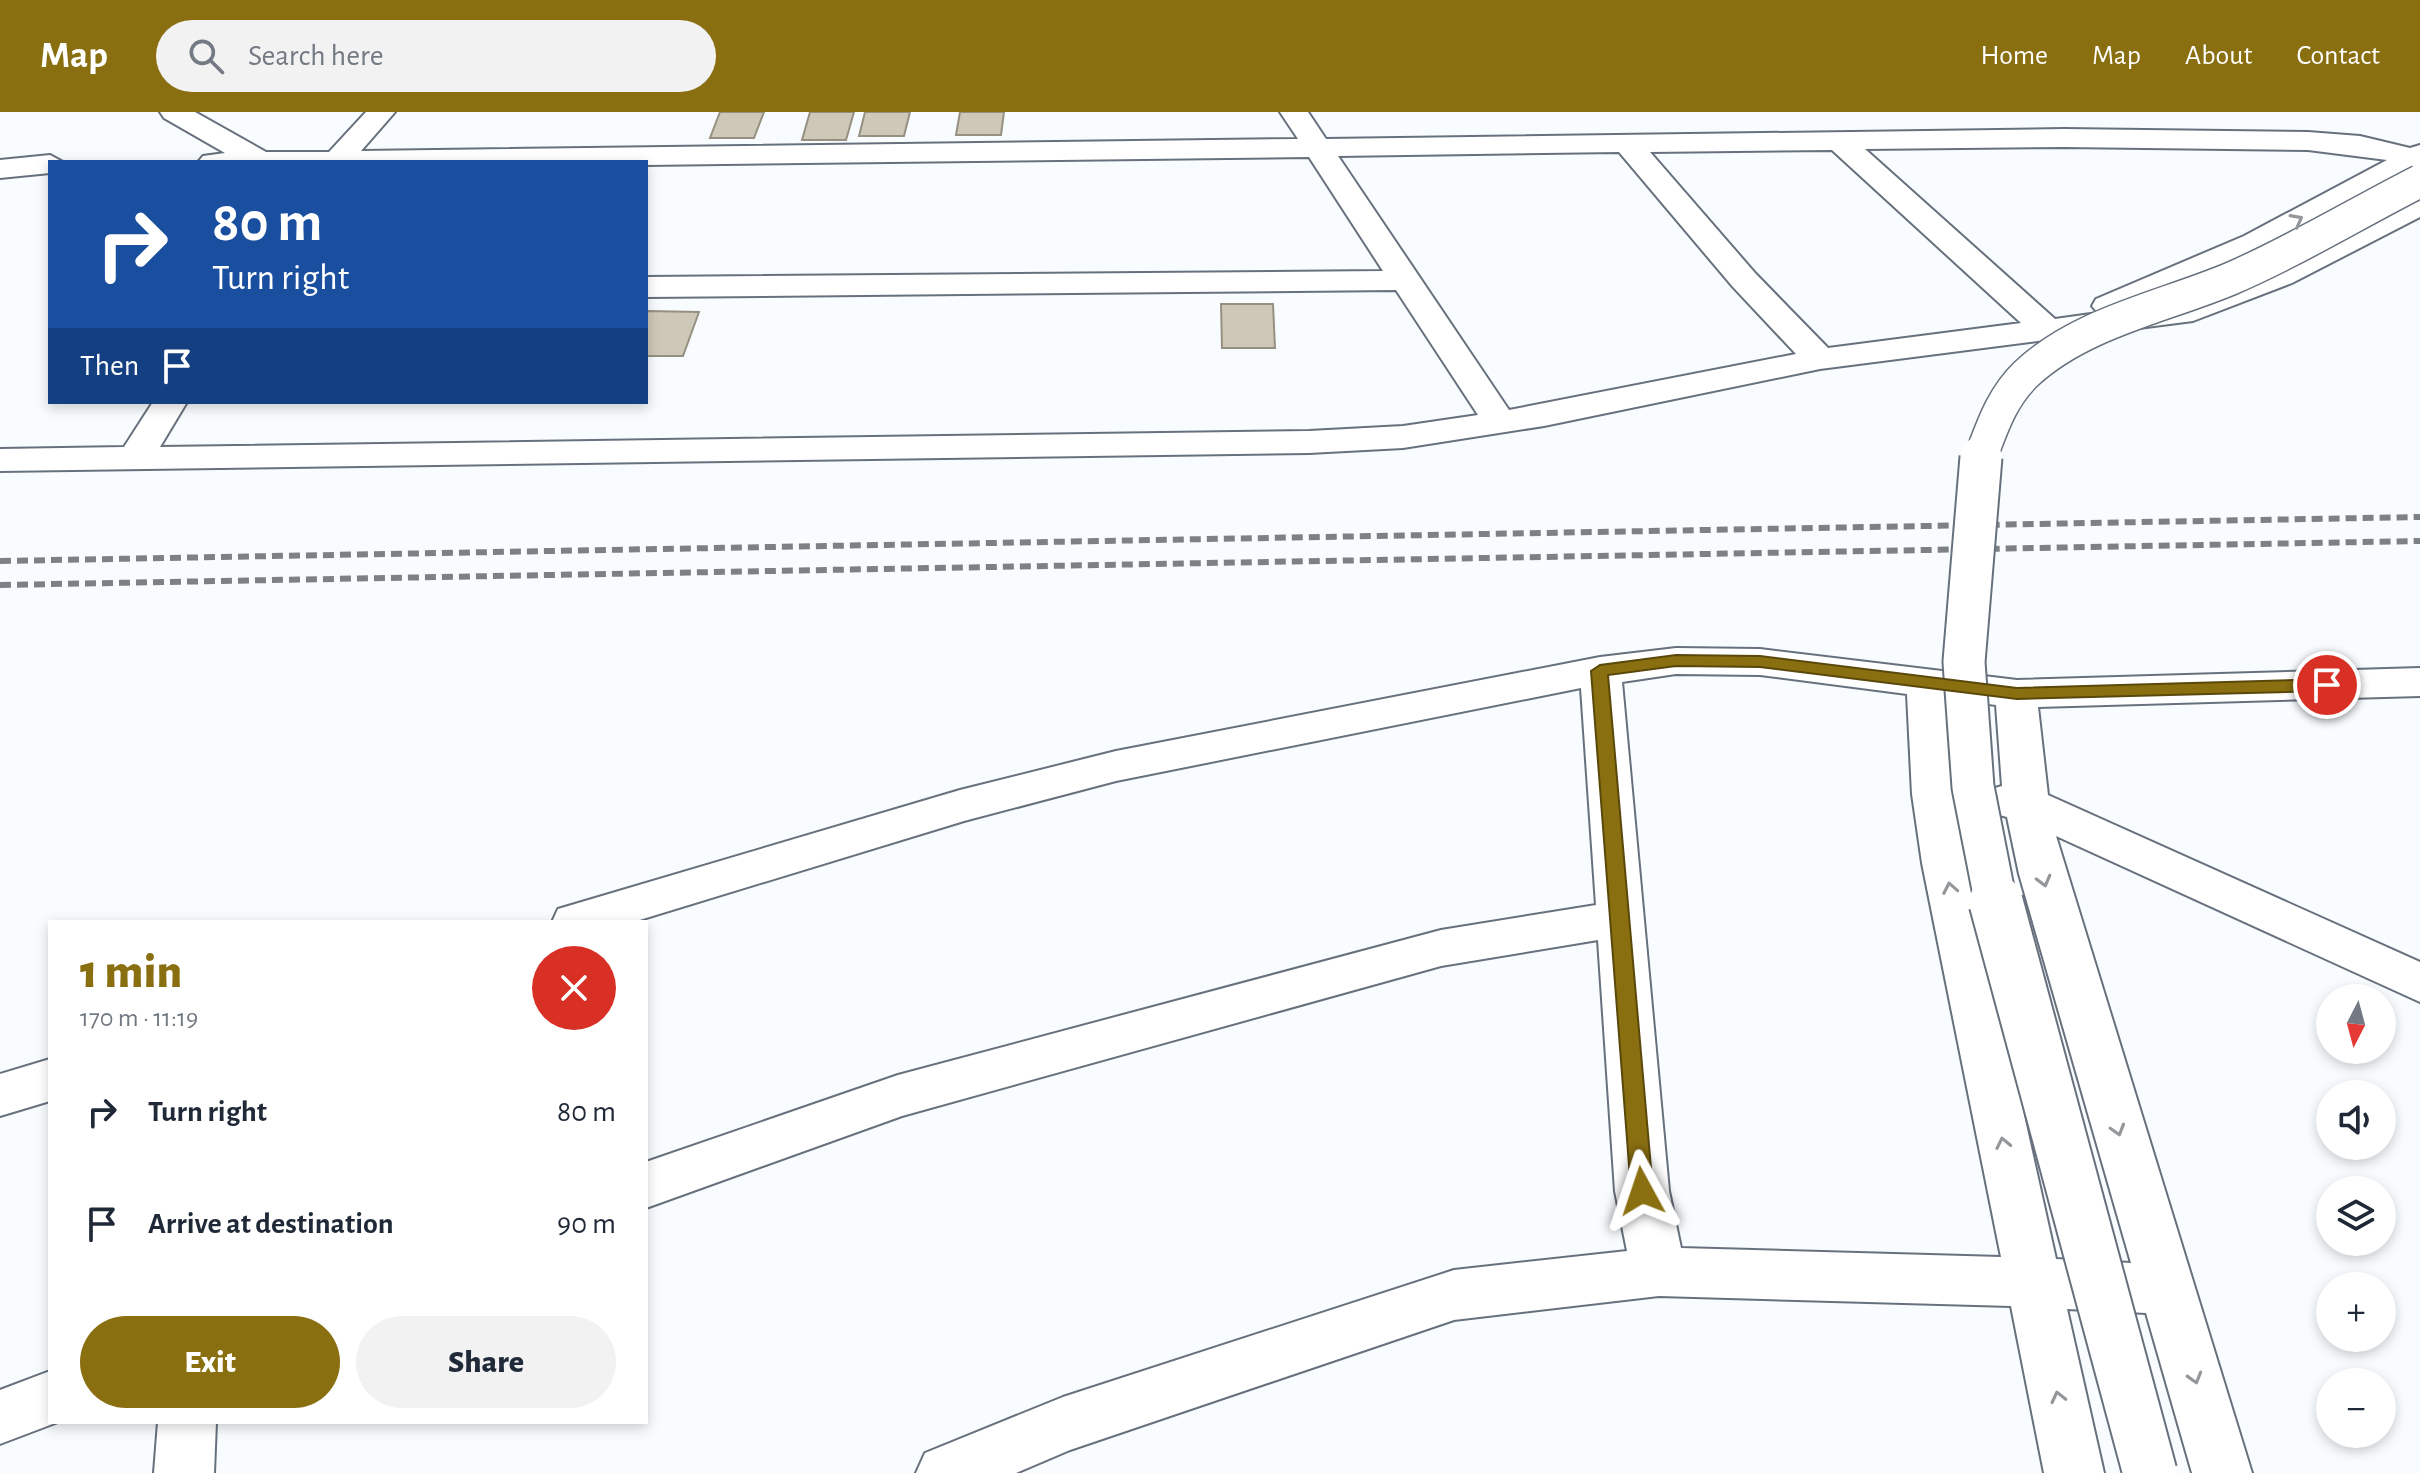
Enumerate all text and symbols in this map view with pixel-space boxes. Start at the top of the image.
search box [156,20,716,92]
icon: search [184,34,228,78]
text: Map [40,37,108,75]
text: Search here [248,41,384,71]
text: Home [1981,42,2048,70]
text: Map [2092,42,2141,70]
text: About [2185,42,2253,70]
text: Contact [2297,42,2380,70]
icon: right [80,192,184,296]
text: 80 m [212,195,322,251]
one-way arrow [2289,215,2303,230]
text: Turn right [212,260,349,296]
icon: arrive [155,344,199,388]
text: Then [80,351,139,381]
pin [2293,651,2361,719]
icon: arrive [2305,663,2349,707]
one-way arrow [2034,873,2051,887]
one-way arrow [1942,882,1959,895]
button: close [532,946,616,1030]
text: 1 min [80,949,182,997]
north arrow [2316,984,2396,1064]
map controls [2316,984,2396,1448]
text: 170 m · 11:19 [80,1005,198,1031]
button: sound [2316,1080,2396,1160]
icon: right [80,1090,124,1134]
text: Turn right [148,1097,267,1127]
text: 80 m [557,1097,616,1127]
one-way arrow [2109,1122,2125,1136]
one-way arrow [1995,1136,2012,1150]
position arrow [1600,1149,1684,1233]
button: layers [2316,1176,2396,1256]
icon: arrive [80,1202,124,1246]
text: Arrive at destination [148,1209,394,1239]
text: 90 m [557,1209,616,1239]
button: + [2316,1272,2396,1352]
button: Exit [80,1316,340,1408]
button: Share [356,1316,616,1408]
button: − [2316,1368,2396,1448]
one-way arrow [2186,1371,2202,1385]
one-way arrow [2050,1391,2067,1404]

